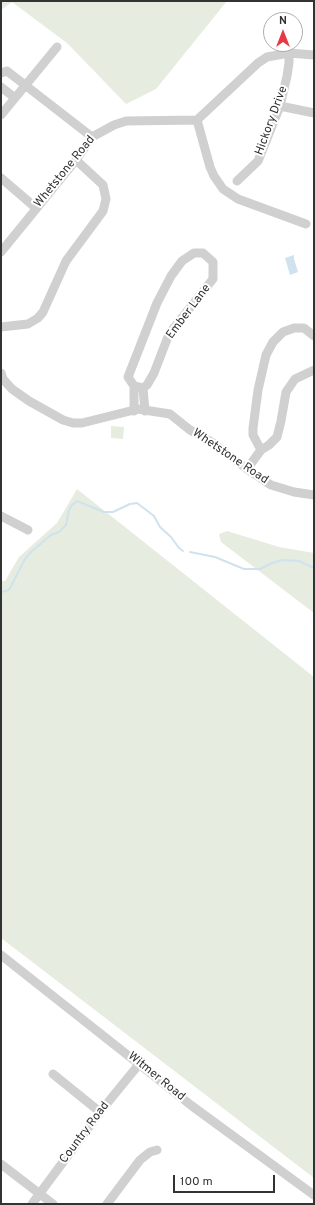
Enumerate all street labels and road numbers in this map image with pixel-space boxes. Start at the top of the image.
street label: Hickory Drive [253,84,291,158]
street label: Whetstone Road [32,133,98,211]
street label: Ember Lane [164,282,214,342]
street label: Whetstone Road [189,426,271,488]
street label: Witmer Road [125,1050,187,1104]
street label: Country Road [57,1099,113,1167]

